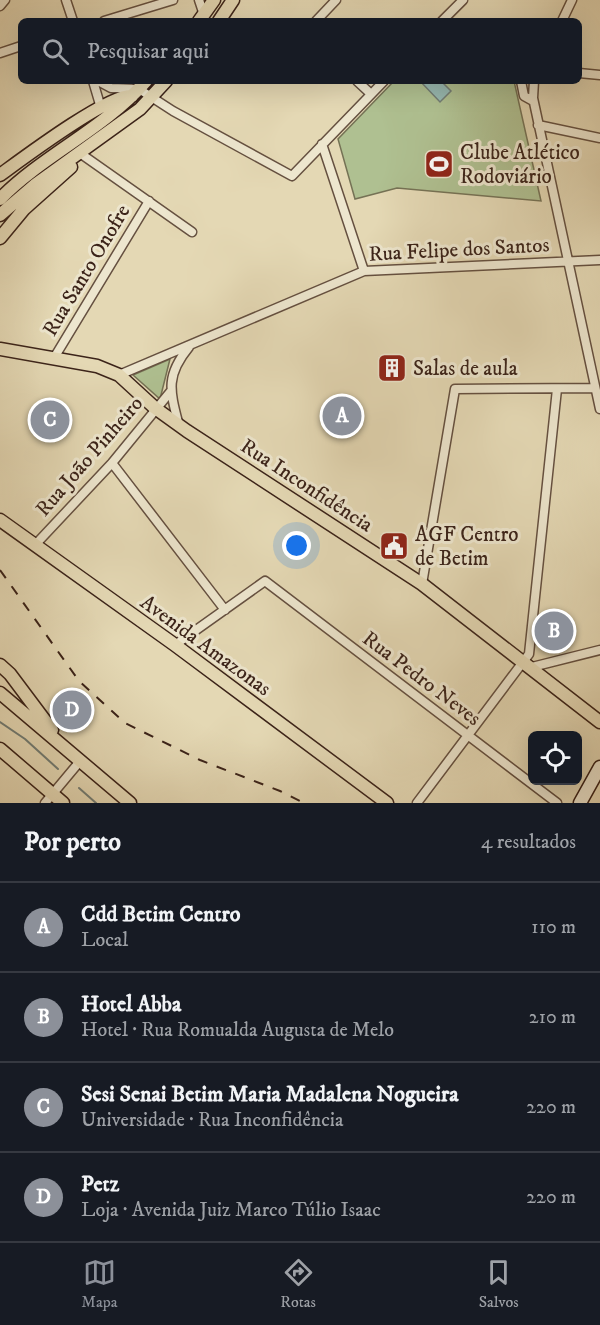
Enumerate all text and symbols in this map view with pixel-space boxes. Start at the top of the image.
search box [18,18,582,84]
icon: search [39,35,72,68]
text: Pesquisar aqui [87,38,209,65]
place label: Clube Atlético Rodoviário [460,140,580,190]
sports icon: Clube Atlético Rodoviário [423,148,455,180]
street label: Rua Santo Onofre [37,200,136,341]
street label: Rua Felipe dos Santos [368,232,550,268]
building icon: Salas de aula [376,352,408,384]
place label: Salas de aula [413,356,518,382]
street label: Rua João Pinheiro [30,391,149,522]
pin: A [322,394,362,438]
pin: C [31,398,70,442]
street label: Rua Inconfidência [235,433,378,538]
place label: AGF Centro de Betim [415,522,519,572]
public building icon: AGF Centro de Betim [378,530,410,562]
your location [282,531,311,560]
street label: Avenida Amazonas [135,590,276,702]
pin: B [534,608,574,654]
street label: Rua Pedro Neves [357,626,486,732]
pin: D [52,688,92,732]
map controls [528,731,582,785]
button: locate [528,731,582,785]
text: Por perto [24,826,121,859]
text: 4 resultados [481,830,576,855]
text: Cdd Betim Centro [81,901,240,928]
text: A [37,915,50,940]
text: 110 m [531,915,576,940]
text: Local [81,928,128,953]
text: Hotel Abba [81,991,181,1018]
text: B [37,1005,50,1030]
text: 210 m [529,1005,576,1030]
text: Hotel · Rua Romualda Augusta de Melo [81,1018,394,1043]
text: Sesi Senai Betim Maria Madalena Nogueira [81,1081,459,1108]
text: C [37,1095,50,1120]
text: 220 m [526,1095,576,1120]
text: Universidade · Rua Inconfidência [81,1108,343,1133]
text: Petz [81,1171,119,1198]
text: D [36,1185,51,1210]
text: 220 m [526,1185,576,1210]
text: Loja · Avenida Juiz Marco Túlio Isaac [81,1198,381,1223]
tab: Mapa [81,1256,118,1312]
tab: Rotas [280,1256,316,1312]
tab: Salvos [479,1256,519,1312]

